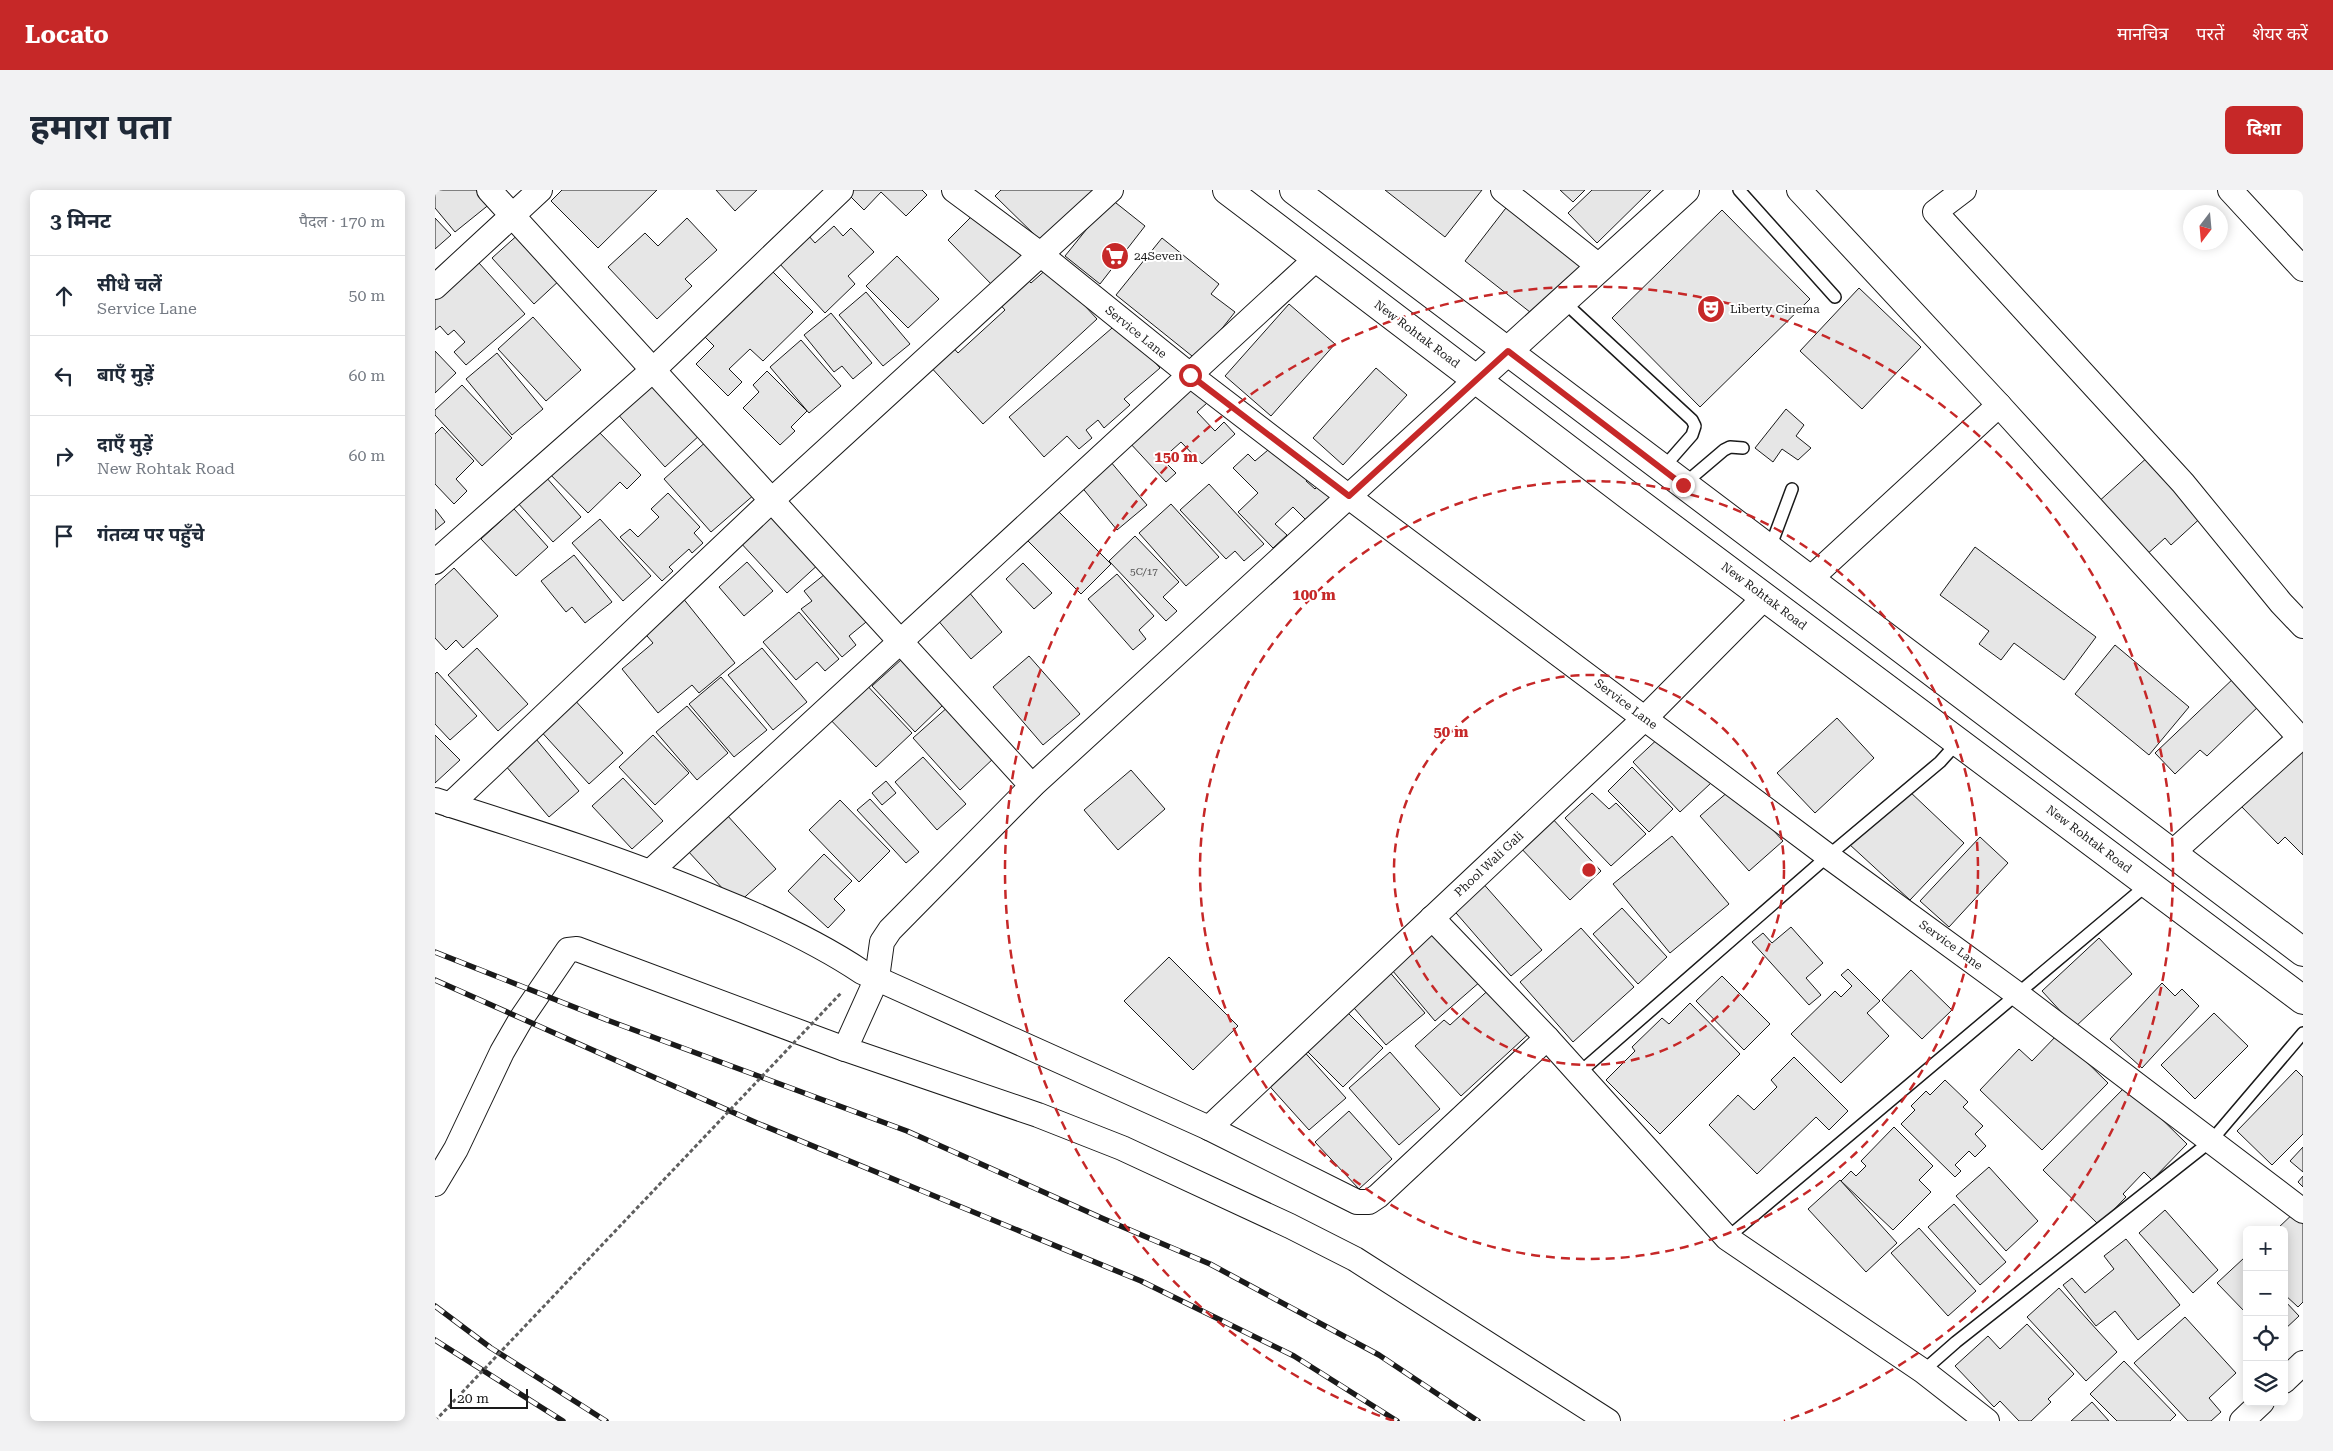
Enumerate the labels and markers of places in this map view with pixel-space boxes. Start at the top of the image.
supermarket icon: 24Seven [1100,241,1130,271]
place label: 24Seven [1134,249,1183,263]
theatre icon: Liberty Cinema [1696,294,1726,324]
place label: Liberty Cinema [1730,302,1820,316]
centre of rings [1580,861,1598,879]

